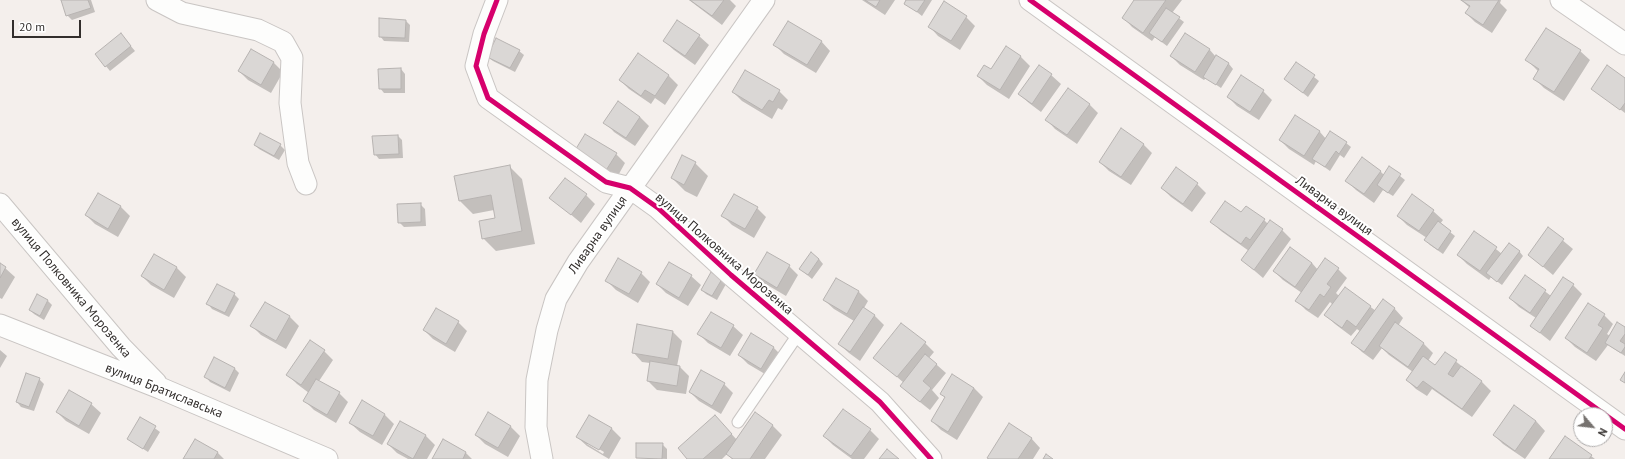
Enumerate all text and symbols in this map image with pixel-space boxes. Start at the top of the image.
scale bar [14,12,83,38]
text: 20 m [19,19,45,34]
street label: Ливарна вулиця [1292,173,1376,239]
street label: вулиця Полковника Морозенка [652,190,796,318]
street label: Ливарна вулиця [565,193,631,277]
street label: вулиця Полковника Морозенка [8,215,134,361]
street label: вулиця Братиславська [103,360,225,422]
north arrow [1573,407,1613,447]
text: N [1595,426,1611,439]

